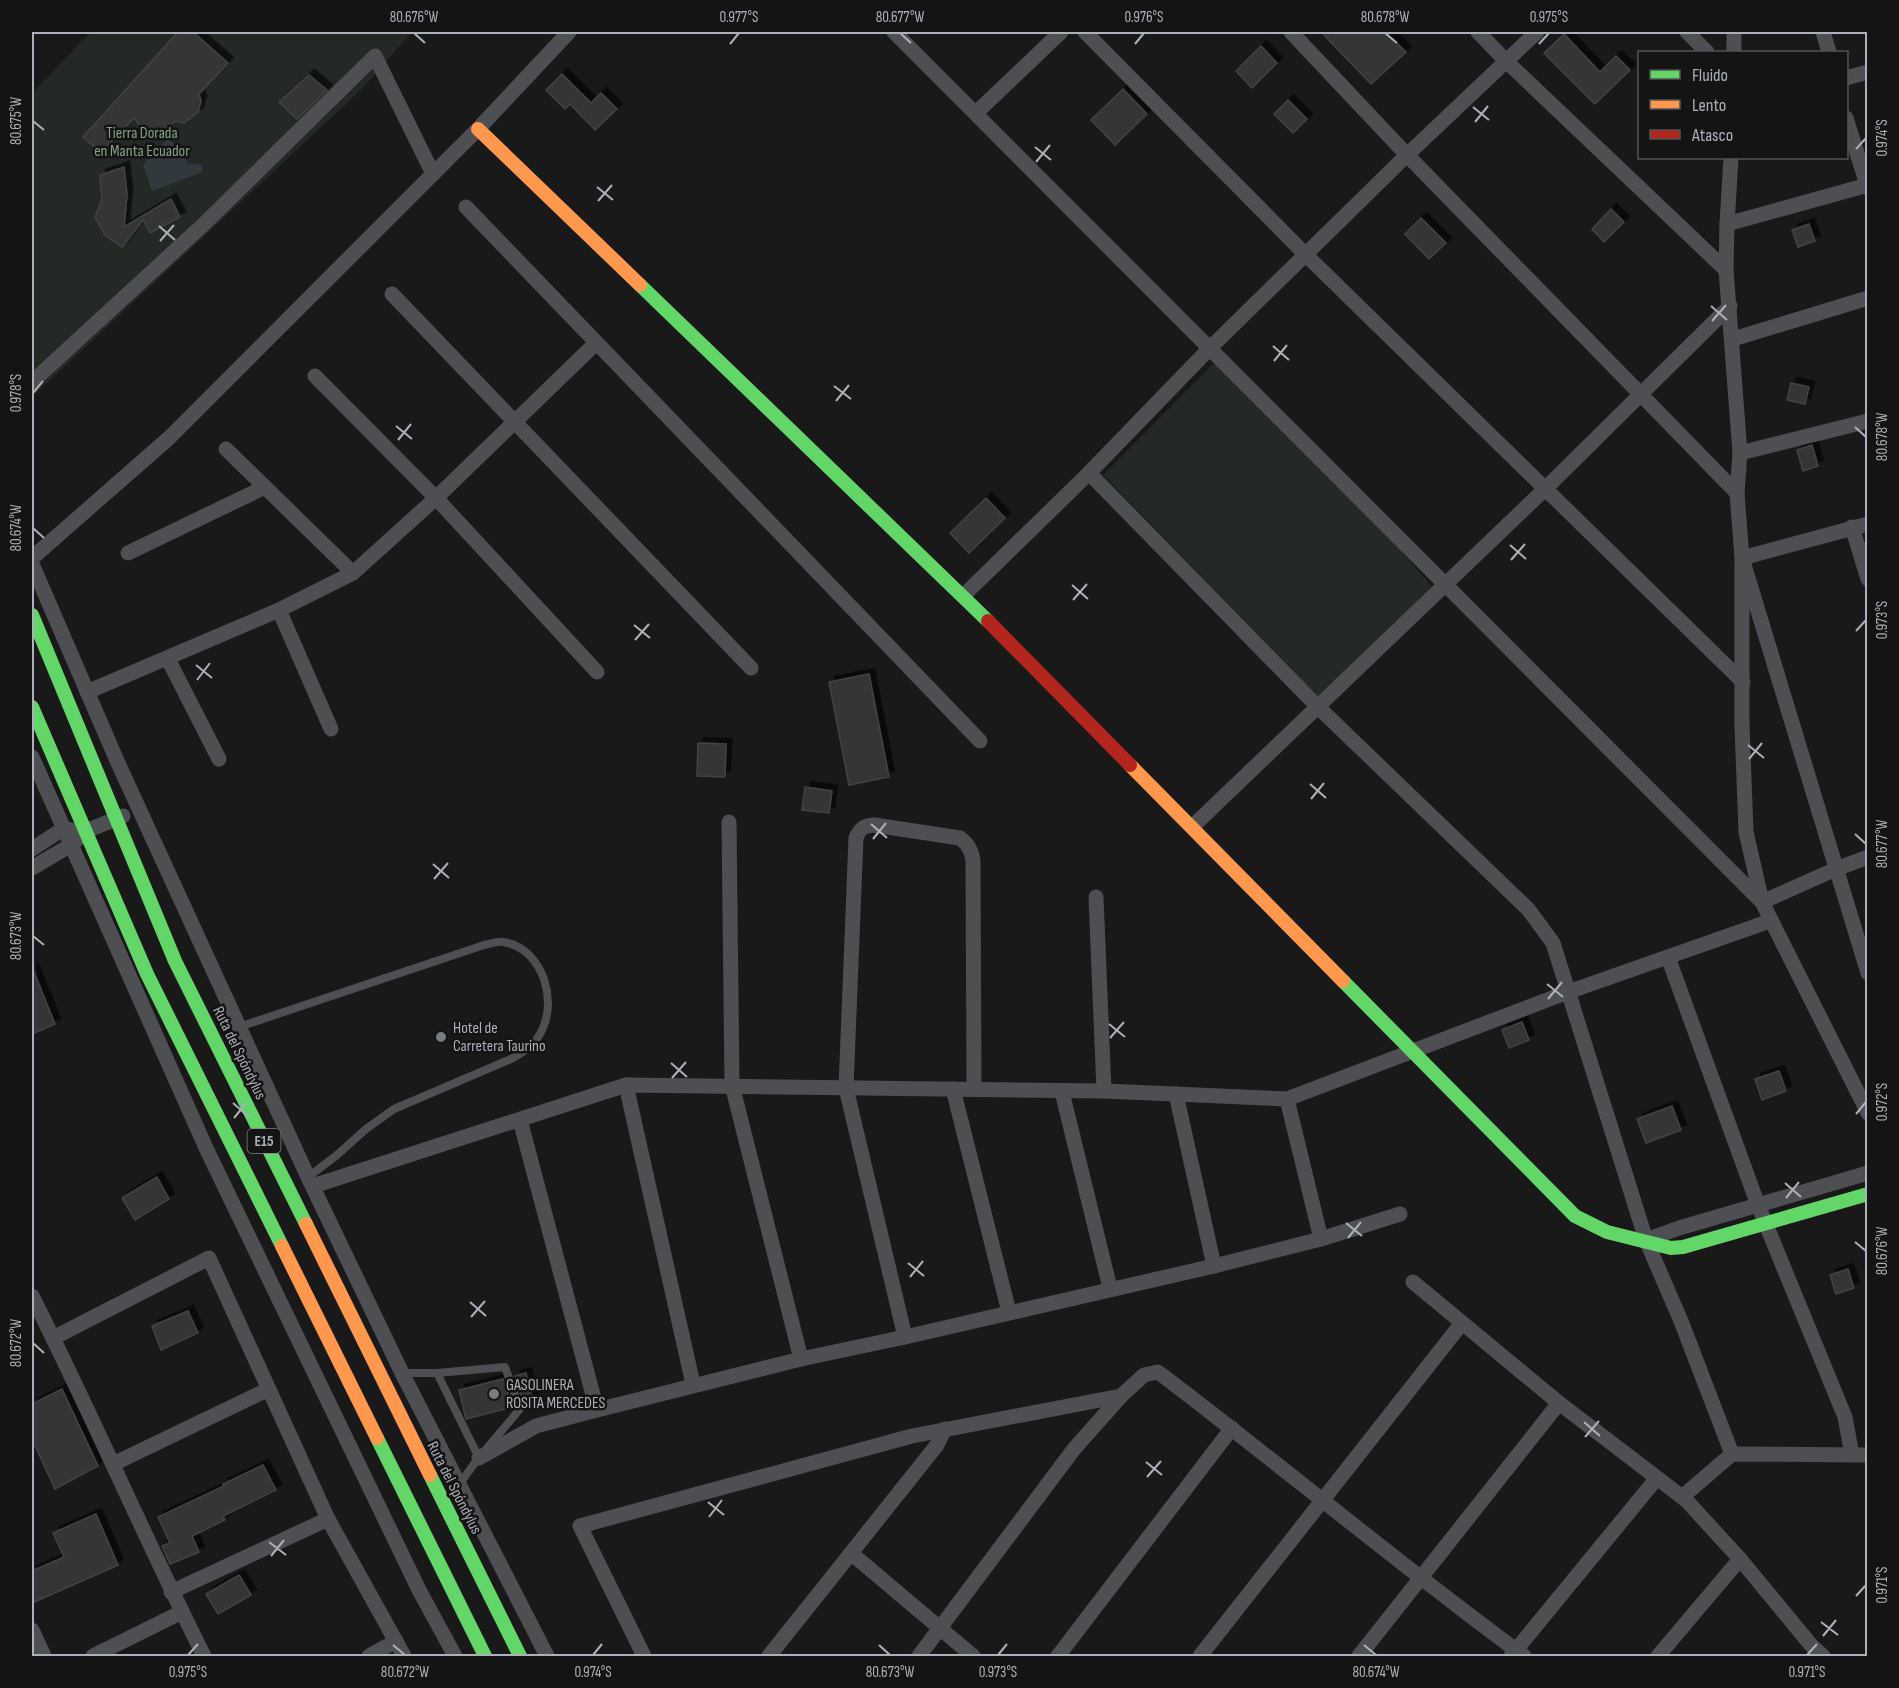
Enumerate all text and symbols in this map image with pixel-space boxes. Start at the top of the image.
text: 80.676°W [390,8,439,27]
text: 0.977°S [720,8,758,27]
text: 80.677°W [876,8,925,27]
text: 0.976°S [1125,8,1163,27]
text: 80.678°W [1361,8,1409,27]
text: 0.975°S [1530,8,1568,27]
legend [1638,51,1848,159]
text: Fluido [1692,65,1728,86]
text: Lento [1692,95,1726,116]
text: 80.675°W [7,97,26,145]
text: 0.974°S [1873,119,1892,157]
park label: Tierra Dorada en Manta Ecuador [94,124,190,161]
text: Atasco [1691,125,1733,146]
text: 0.978°S [7,374,26,412]
text: 80.678°W [1873,413,1892,461]
text: 80.674°W [7,504,26,552]
text: 0.973°S [1873,601,1892,639]
text: 80.677°W [1873,819,1892,868]
text: 80.673°W [7,912,26,960]
street label: Ruta del Spóndylus [208,1003,270,1103]
place label: Hotel de Carretera Taurino [453,1019,546,1056]
marker: Hotel de Carretera Taurino [434,1030,448,1044]
text: 0.972°S [1873,1083,1892,1121]
road number: E15 [248,1129,280,1153]
text: 80.676°W [1873,1226,1892,1275]
text: 80.672°W [7,1319,26,1367]
place label: GASOLINERA ROSITA MERCEDES [506,1376,606,1413]
marker: GASOLINERA ROSITA MERCEDES [487,1387,501,1401]
street label: Ruta del Spóndylus [423,1438,486,1538]
text: 0.971°S [1873,1567,1892,1603]
text: 0.975°S [169,1663,207,1682]
text: 80.672°W [381,1663,429,1682]
text: 0.974°S [574,1663,612,1682]
text: 80.673°W [866,1663,914,1682]
text: 0.973°S [979,1663,1017,1682]
text: 80.674°W [1352,1663,1400,1682]
text: 0.971°S [1789,1663,1825,1682]

